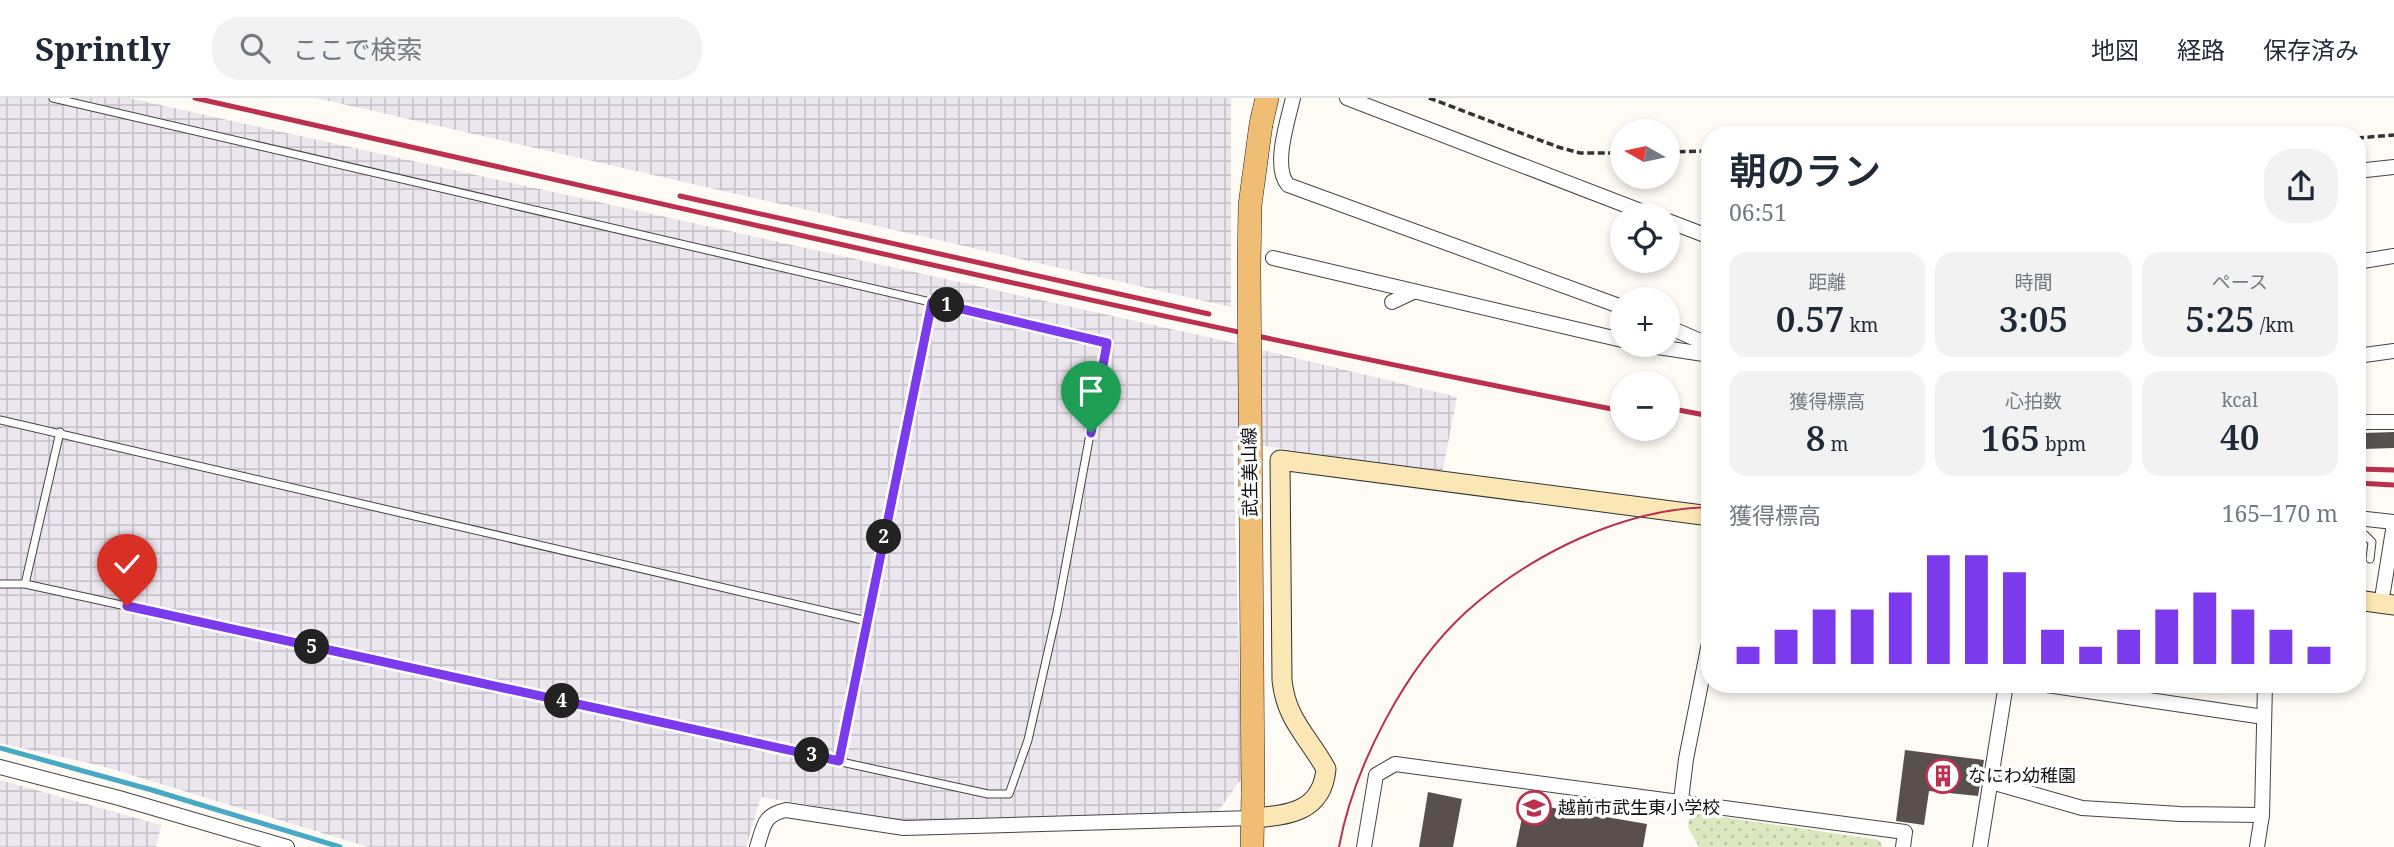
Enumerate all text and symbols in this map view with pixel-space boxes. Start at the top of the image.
search box [212,17,702,80]
text: Sprintly [35,26,170,71]
icon: search [236,29,274,67]
text: ここで検索 [292,31,422,67]
text: 地図 [2091,33,2139,66]
text: 経路 [2177,33,2225,66]
text: 保存済み [2263,33,2359,66]
north arrow [1610,119,1680,189]
map controls [1610,119,1680,441]
text: 朝のラン [1729,144,1881,196]
button: share [2264,149,2338,223]
text: 06:51 [1729,196,1787,228]
button: locate [1610,203,1680,273]
text: 距離 [1808,269,1846,295]
text: 時間 [2014,269,2053,295]
text: ペース [2212,269,2268,295]
button: + [1610,287,1680,357]
pin: 1 [930,288,964,322]
text: 1 [941,291,952,317]
text: 0.57 [1776,295,1845,342]
text: 3:05 [1999,295,2068,342]
text: 5:25 [2185,295,2255,342]
text: km [1845,312,1879,338]
text: /km [2255,312,2294,338]
pin [1061,361,1121,433]
button: − [1610,371,1680,441]
icon: arrive [1072,372,1110,410]
text: kcal [2221,387,2258,413]
text: 獲得標高 [1789,388,1865,414]
text: 心拍数 [2005,388,2062,414]
text: 40 [2220,413,2260,460]
text: 8 [1806,414,1826,461]
text: 165 [1981,414,2040,461]
street label: 武生美山線 [1236,427,1262,517]
text: m [1826,431,1848,457]
text: bpm [2040,431,2086,457]
text: 165–170 m [2222,497,2338,529]
text: 獲得標高 [1729,499,1821,531]
pin: 2 [866,520,902,555]
text: 2 [878,523,889,549]
pin [97,534,157,606]
icon: check [108,545,146,583]
pin: 5 [294,630,330,664]
text: 5 [306,633,317,659]
pin: 4 [544,684,580,718]
text: 4 [556,687,567,713]
pin: 3 [794,738,830,772]
text: 3 [806,741,817,767]
building icon: なにわ幼稚園 [1924,757,1962,795]
place label: なにわ幼稚園 [1968,763,2076,787]
school or university icon: 越前市武生東小学校 [1515,789,1553,827]
place label: 越前市武生東小学校 [1558,795,1720,819]

